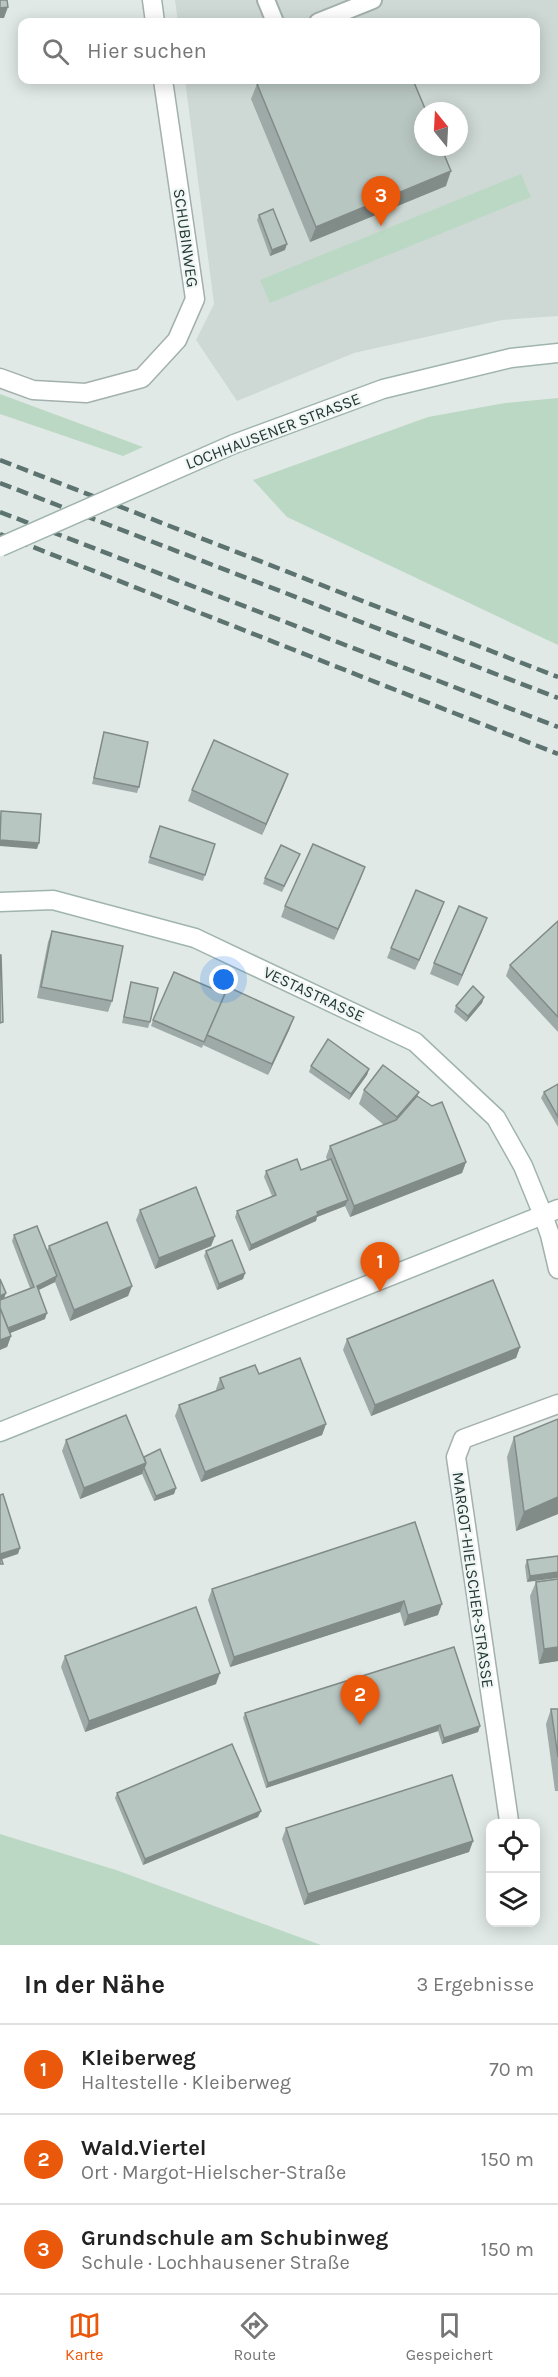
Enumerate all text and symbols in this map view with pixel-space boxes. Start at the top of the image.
search box [18,18,540,84]
icon: search [39,35,72,68]
text: Hier suchen [87,38,207,64]
north arrow [414,102,468,156]
pin: 3 [362,176,400,226]
street label: SCHUBINWEG [170,187,202,289]
street label: LOCHHAUSENER STRASSE [183,389,363,473]
street label: VESTASTRASSE [260,962,368,1026]
your location [209,965,238,994]
pin: 1 [360,1242,400,1292]
street label: MARGOT-HIELSCHER-STRASSE [448,1471,498,1689]
pin: 2 [340,1676,380,1725]
map controls [486,1819,540,1927]
button: locate [486,1819,540,1873]
button: layers [486,1873,540,1927]
text: In der Nähe [24,1969,165,2000]
text: 3 Ergebnisse [417,1973,534,1996]
text: Kleiberweg [81,2045,196,2071]
text: 1 [40,2058,47,2081]
text: 70 m [489,2058,534,2081]
text: Haltestelle · Kleiberweg [81,2071,291,2094]
text: Wald.Viertel [81,2135,207,2161]
text: 2 [37,2148,50,2171]
text: 150 m [481,2148,534,2171]
text: Ort · Margot-Hielscher-Straße [81,2161,346,2184]
text: Grundschule am Schubinweg [81,2225,388,2251]
text: 3 [37,2238,50,2261]
text: 150 m [481,2238,534,2261]
text: Schule · Lochhausener Straße [81,2251,350,2274]
tab: Karte [65,2309,104,2364]
tab: Route [233,2309,276,2364]
tab: Gespeichert [406,2309,493,2364]

